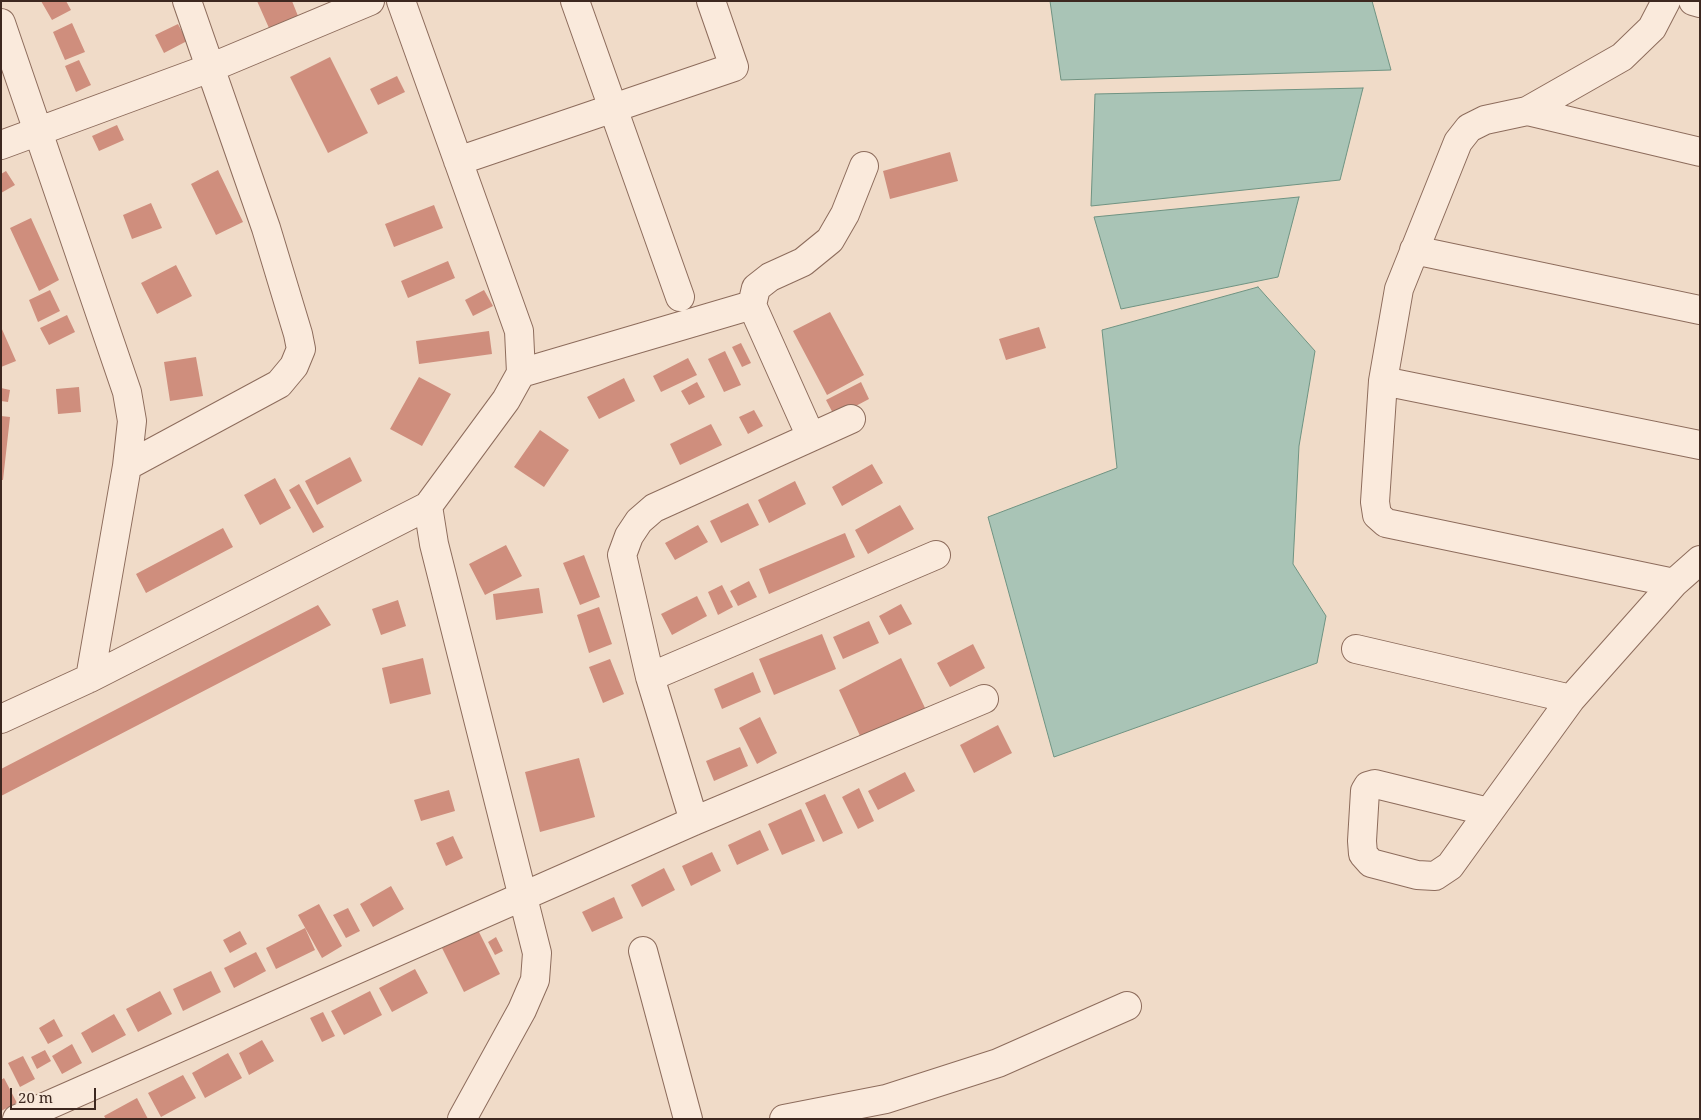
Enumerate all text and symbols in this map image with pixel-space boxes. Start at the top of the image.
scale bar [12,1078,99,1110]
text: 20 m [18,1087,53,1107]

